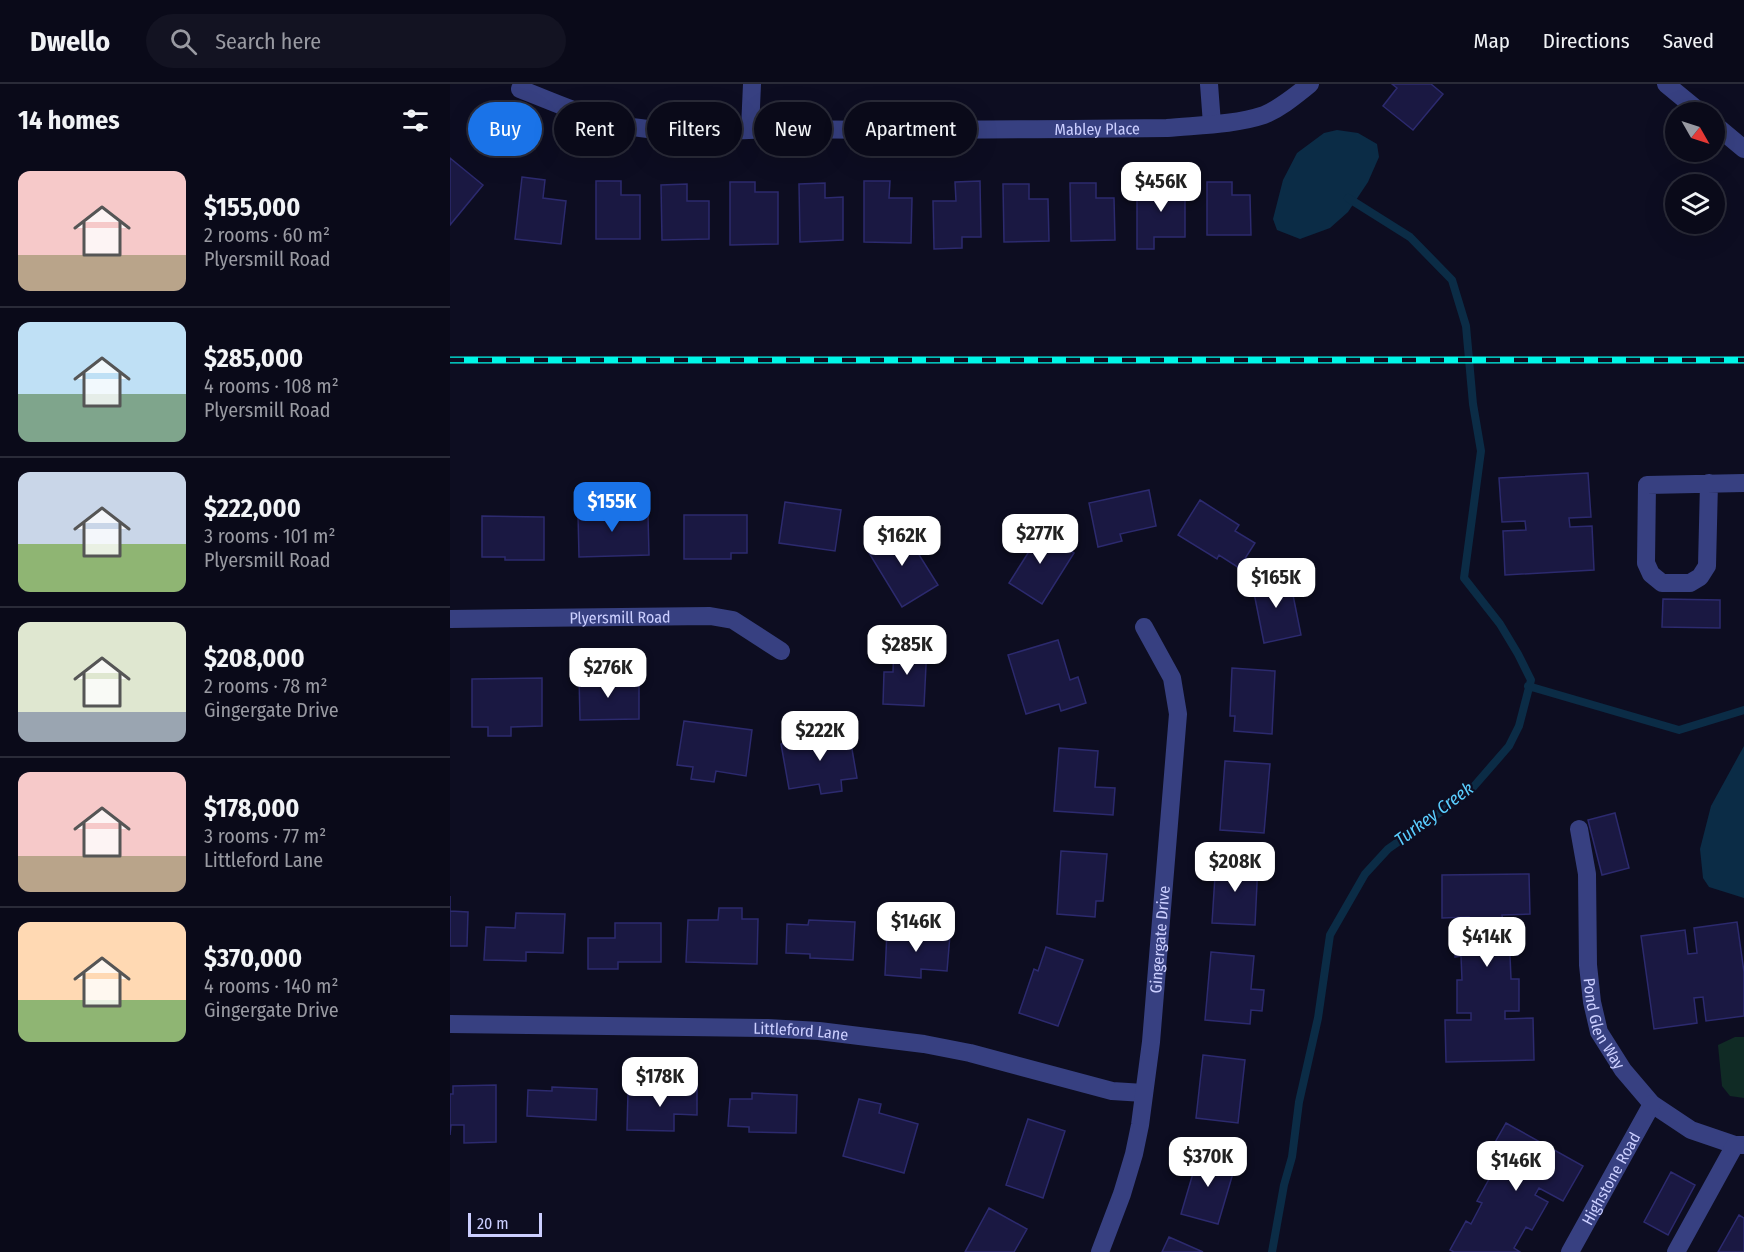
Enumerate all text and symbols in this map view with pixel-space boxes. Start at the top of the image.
search box [146,14,566,68]
text: Dwello [30,25,110,58]
icon: search [167,25,200,58]
text: Search here [215,28,321,55]
text: Map [1473,28,1510,54]
text: Directions [1543,28,1630,54]
text: Saved [1663,28,1714,54]
chip: Buy [468,102,542,156]
chip: Rent [554,102,635,156]
chip: Filters [647,102,742,156]
chip: New [754,102,832,156]
chip: Apartment [844,102,977,156]
north arrow [1665,102,1725,162]
map controls [1665,102,1725,234]
icon: filters [399,104,432,137]
text: 14 homes [18,105,120,136]
street label: Mabley Place [1054,119,1140,139]
pin: $456K [1119,162,1203,213]
text: $456K [1135,169,1187,193]
button: layers [1665,174,1725,234]
text: $155,000 [204,192,301,223]
icon: home [66,195,138,267]
text: 2 rooms · 60 m² [204,223,330,247]
text: Plyersmill Road [204,247,330,271]
text: $285,000 [204,343,303,374]
icon: home [66,346,138,418]
text: 4 rooms · 108 m² [204,374,339,398]
text: Plyersmill Road [204,398,330,422]
pin: $155K [570,482,654,533]
text: $155K [588,489,636,513]
text: $222,000 [204,493,301,524]
icon: home [66,496,138,568]
pin: $277K [998,514,1082,565]
pin: $162K [860,516,944,567]
text: $277K [1016,521,1064,545]
text: $162K [878,523,926,547]
text: 3 rooms · 101 m² [204,524,335,548]
text: Plyersmill Road [204,548,330,572]
pin: $165K [1234,558,1318,609]
text: $165K [1251,565,1301,589]
street label: Plyersmill Road [569,607,671,627]
pin: $285K [865,625,949,676]
text: $285K [881,632,933,656]
text: $208,000 [204,643,305,674]
icon: home [66,646,138,718]
pin: $276K [566,648,650,699]
text: $276K [583,655,633,679]
text: 2 rooms · 78 m² [204,674,327,698]
text: Gingergate Drive [204,698,339,722]
pin: $222K [778,711,862,762]
text: $222K [795,718,845,742]
water label: Turkey Creek [1390,777,1478,851]
text: $178,000 [204,793,300,824]
icon: home [66,796,138,868]
text: 3 rooms · 77 m² [204,824,326,848]
pin: $208K [1193,842,1277,893]
text: Littleford Lane [204,848,323,872]
text: $208K [1209,849,1261,873]
street label: Gingergate Drive [1146,885,1173,994]
pin: $146K [874,902,958,953]
text: $146K [891,909,941,933]
pin: $414K [1445,917,1529,968]
text: $414K [1462,924,1512,948]
text: $370,000 [204,943,302,974]
icon: home [66,946,138,1018]
text: 4 rooms · 140 m² [204,974,339,998]
street label: Pond Glen Way [1580,977,1630,1073]
text: Gingergate Drive [204,998,339,1022]
street label: Littleford Lane [753,1018,850,1044]
pin: $178K [618,1057,702,1108]
text: $178K [636,1064,684,1088]
street label: Highstone Road [1577,1129,1644,1228]
pin: $370K [1166,1137,1250,1188]
pin: $146K [1474,1141,1558,1192]
text: $370K [1183,1144,1233,1168]
text: $146K [1491,1148,1541,1172]
scale bar [468,1210,542,1238]
text: 20 m [477,1214,508,1233]

